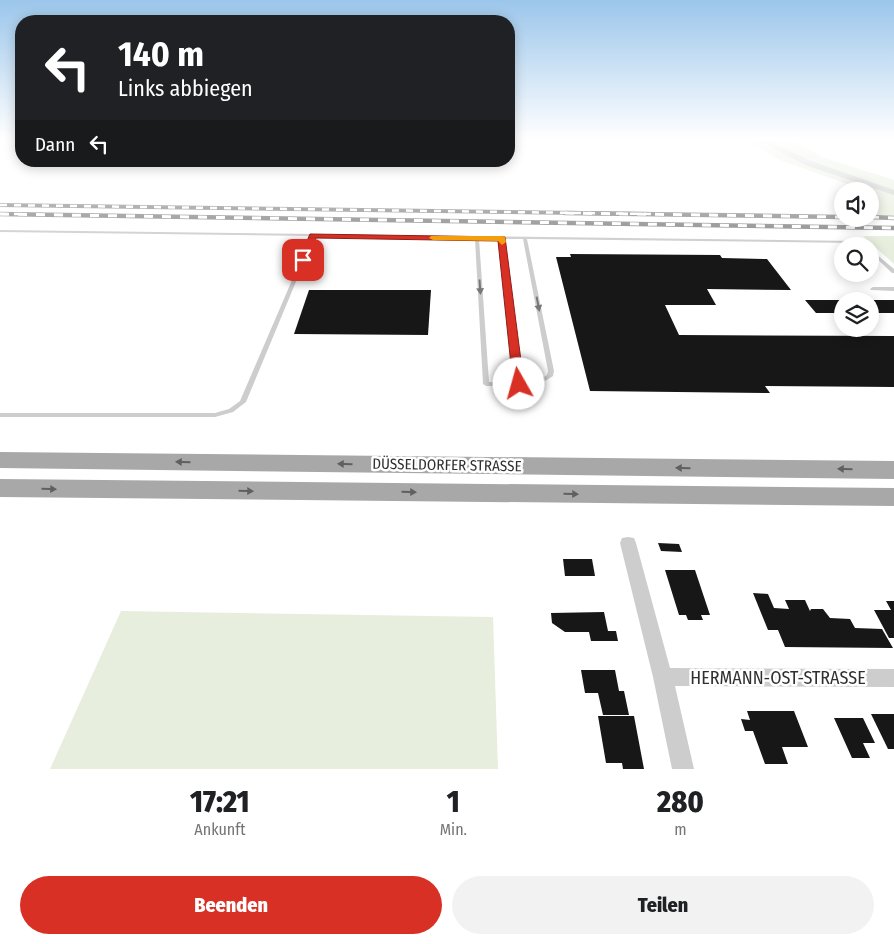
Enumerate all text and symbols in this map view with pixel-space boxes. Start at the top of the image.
text: 140 m [118,33,204,75]
icon: left [35,35,100,100]
text: Links abbiegen [118,75,253,102]
icon: left [85,130,113,158]
text: Dann [35,133,75,156]
map controls [834,182,879,337]
button: sound [834,182,879,227]
button: search [834,237,879,282]
pin [282,239,324,281]
icon: arrive [289,246,317,274]
one-way arrow [477,279,485,295]
button: layers [834,292,879,337]
one-way arrow [534,296,542,312]
position arrow [492,357,544,409]
street label: DÜSSELDORFER STRASSE [372,455,522,475]
one-way arrow [175,458,191,466]
one-way arrow [337,460,353,468]
one-way arrow [675,464,691,472]
one-way arrow [837,465,853,473]
one-way arrow [41,485,57,493]
one-way arrow [238,487,254,495]
one-way arrow [401,488,417,496]
one-way arrow [563,490,579,498]
street label: HERMANN-OST-STRASSE [690,667,866,689]
text: 17:21 [190,784,250,820]
text: 1 [447,784,460,820]
text: 280 [657,784,704,820]
text: Ankunft [194,820,245,839]
text: Min. [440,820,467,839]
text: m [674,820,687,839]
button: Beenden [20,876,442,934]
button: Teilen [452,876,874,934]

